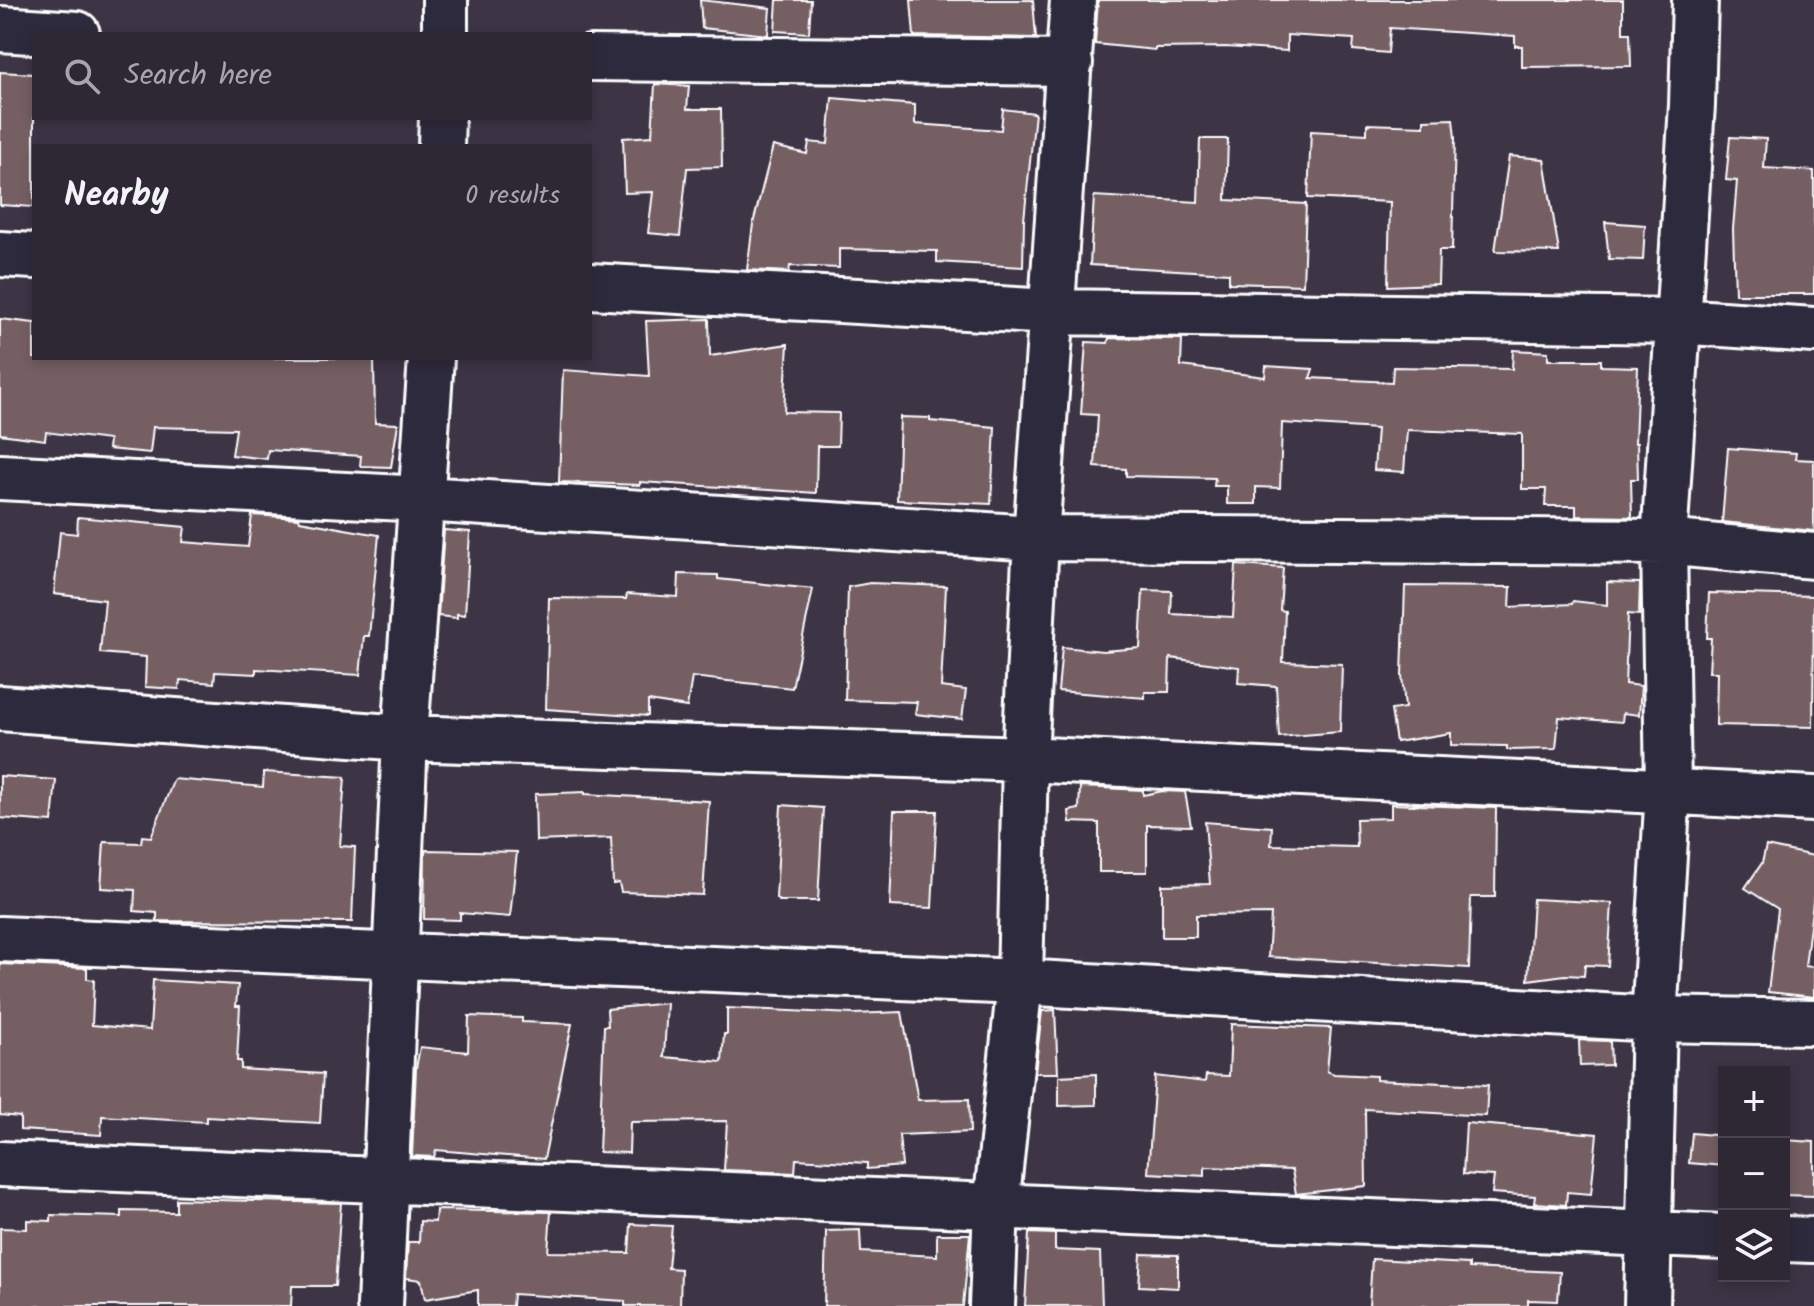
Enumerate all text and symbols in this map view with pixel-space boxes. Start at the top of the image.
search box [32,32,592,120]
text: Search here [124,52,272,100]
icon: search [60,54,104,98]
text: Nearby [64,169,169,223]
text: 0 results [465,175,560,217]
map controls [1718,1066,1790,1282]
button: + [1718,1066,1790,1138]
button: − [1718,1138,1790,1210]
button: layers [1718,1210,1790,1282]

